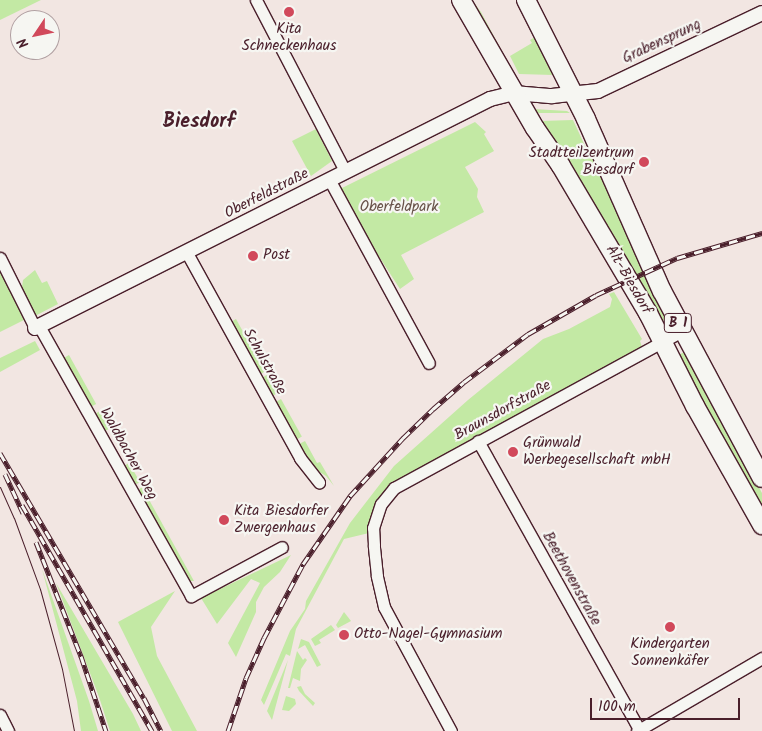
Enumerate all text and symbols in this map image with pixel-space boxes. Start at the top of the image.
marker: Kita Schneckenhaus [283,6,295,18]
north arrow [10,10,60,60]
street label: Grabensprung [620,16,704,68]
place label: Kita Schneckenhaus [242,20,336,55]
text: N [12,33,35,53]
district label: Biesdorf [163,110,235,134]
place label: Stadtteilzentrum Biesdorf [529,144,634,179]
marker: Stadtteilzentrum Biesdorf [638,156,650,168]
street label: Oberfeldstraße [222,165,312,223]
park label: Oberfeldpark [360,199,438,217]
street label: Alt-Biesdorf [601,242,655,318]
place label: Post [263,247,290,265]
marker: Post [247,250,259,262]
road number: B 1 [663,312,693,334]
street label: Schulstraße [238,326,290,398]
street label: Braunsdorfstraße [452,377,554,445]
street label: Waldbacher Weg [95,405,161,503]
place label: Grünwald Werbegesellschaft mbH [523,434,671,469]
marker: Grünwald Werbegesellschaft mbH [507,446,519,458]
place label: Kita Biesdorfer Zwergenhaus [234,502,328,537]
marker: Kita Biesdorfer Zwergenhaus [218,514,230,526]
street label: Beethovenstraße [538,529,604,629]
marker: Kindergarten Sonnenkäfer [664,621,676,633]
place label: Otto-Nagel-Gymnasium [354,626,502,644]
marker: Otto-Nagel-Gymnasium [338,629,350,641]
place label: Kindergarten Sonnenkäfer [630,635,710,670]
scale bar [592,688,742,720]
text: 100 m [598,695,636,719]

